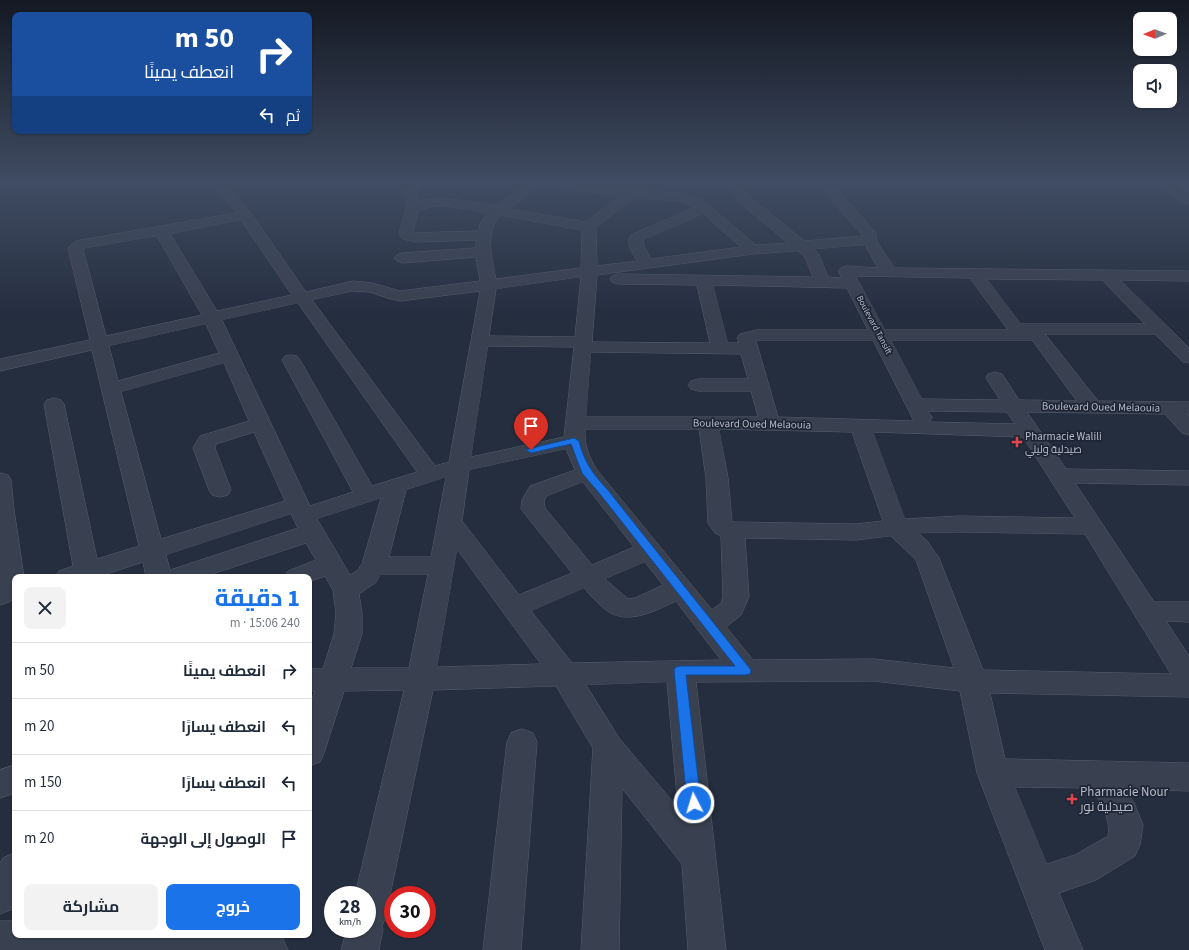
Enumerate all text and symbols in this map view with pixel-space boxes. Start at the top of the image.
north arrow [1133,12,1177,56]
map controls [1133,12,1177,108]
text: 50 m [175,18,234,58]
icon: right [248,28,300,80]
text: انعطف يمينًا [144,60,234,85]
button: sound [1133,64,1177,108]
icon: left [256,104,278,126]
text: ثم [286,106,300,127]
street label: Boulevard Tansift [853,293,895,357]
street label: Boulevard Oued Melaouia [1042,398,1160,416]
pin [514,409,548,450]
icon: arrive [520,415,542,437]
street label: Boulevard Oued Melaouia [693,415,811,433]
place label: Pharmacie Walili صيدلية وليلي [1025,429,1102,458]
marker: Pharmacie Walili صيدلية وليلي [1012,437,1022,447]
text: 1 دقيقة [215,581,300,616]
button: close [24,587,66,629]
text: 240 m · 15:06 [230,614,300,632]
text: 50 m [24,660,54,681]
icon: right [278,660,300,682]
text: انعطف يمينًا [183,661,266,682]
text: 20 m [24,716,54,737]
icon: left [278,716,300,738]
text: انعطف يسارًا [181,717,266,738]
text: 150 m [24,772,62,793]
icon: left [278,772,300,794]
text: انعطف يسارًا [181,773,266,794]
position arrow [673,782,715,824]
place label: Pharmacie Nour صيدلية نور [1079,783,1169,816]
marker: Pharmacie Nour صيدلية نور [1067,794,1077,804]
text: 20 m [24,828,54,849]
icon: arrive [278,828,300,850]
text: الوصول إلى الوجهة [140,829,266,850]
button: مشاركة [24,884,158,930]
button: خروج [166,884,300,930]
speed limit sign: 30 [384,886,436,938]
text: 28 [339,893,361,921]
text: km/h [339,915,361,929]

